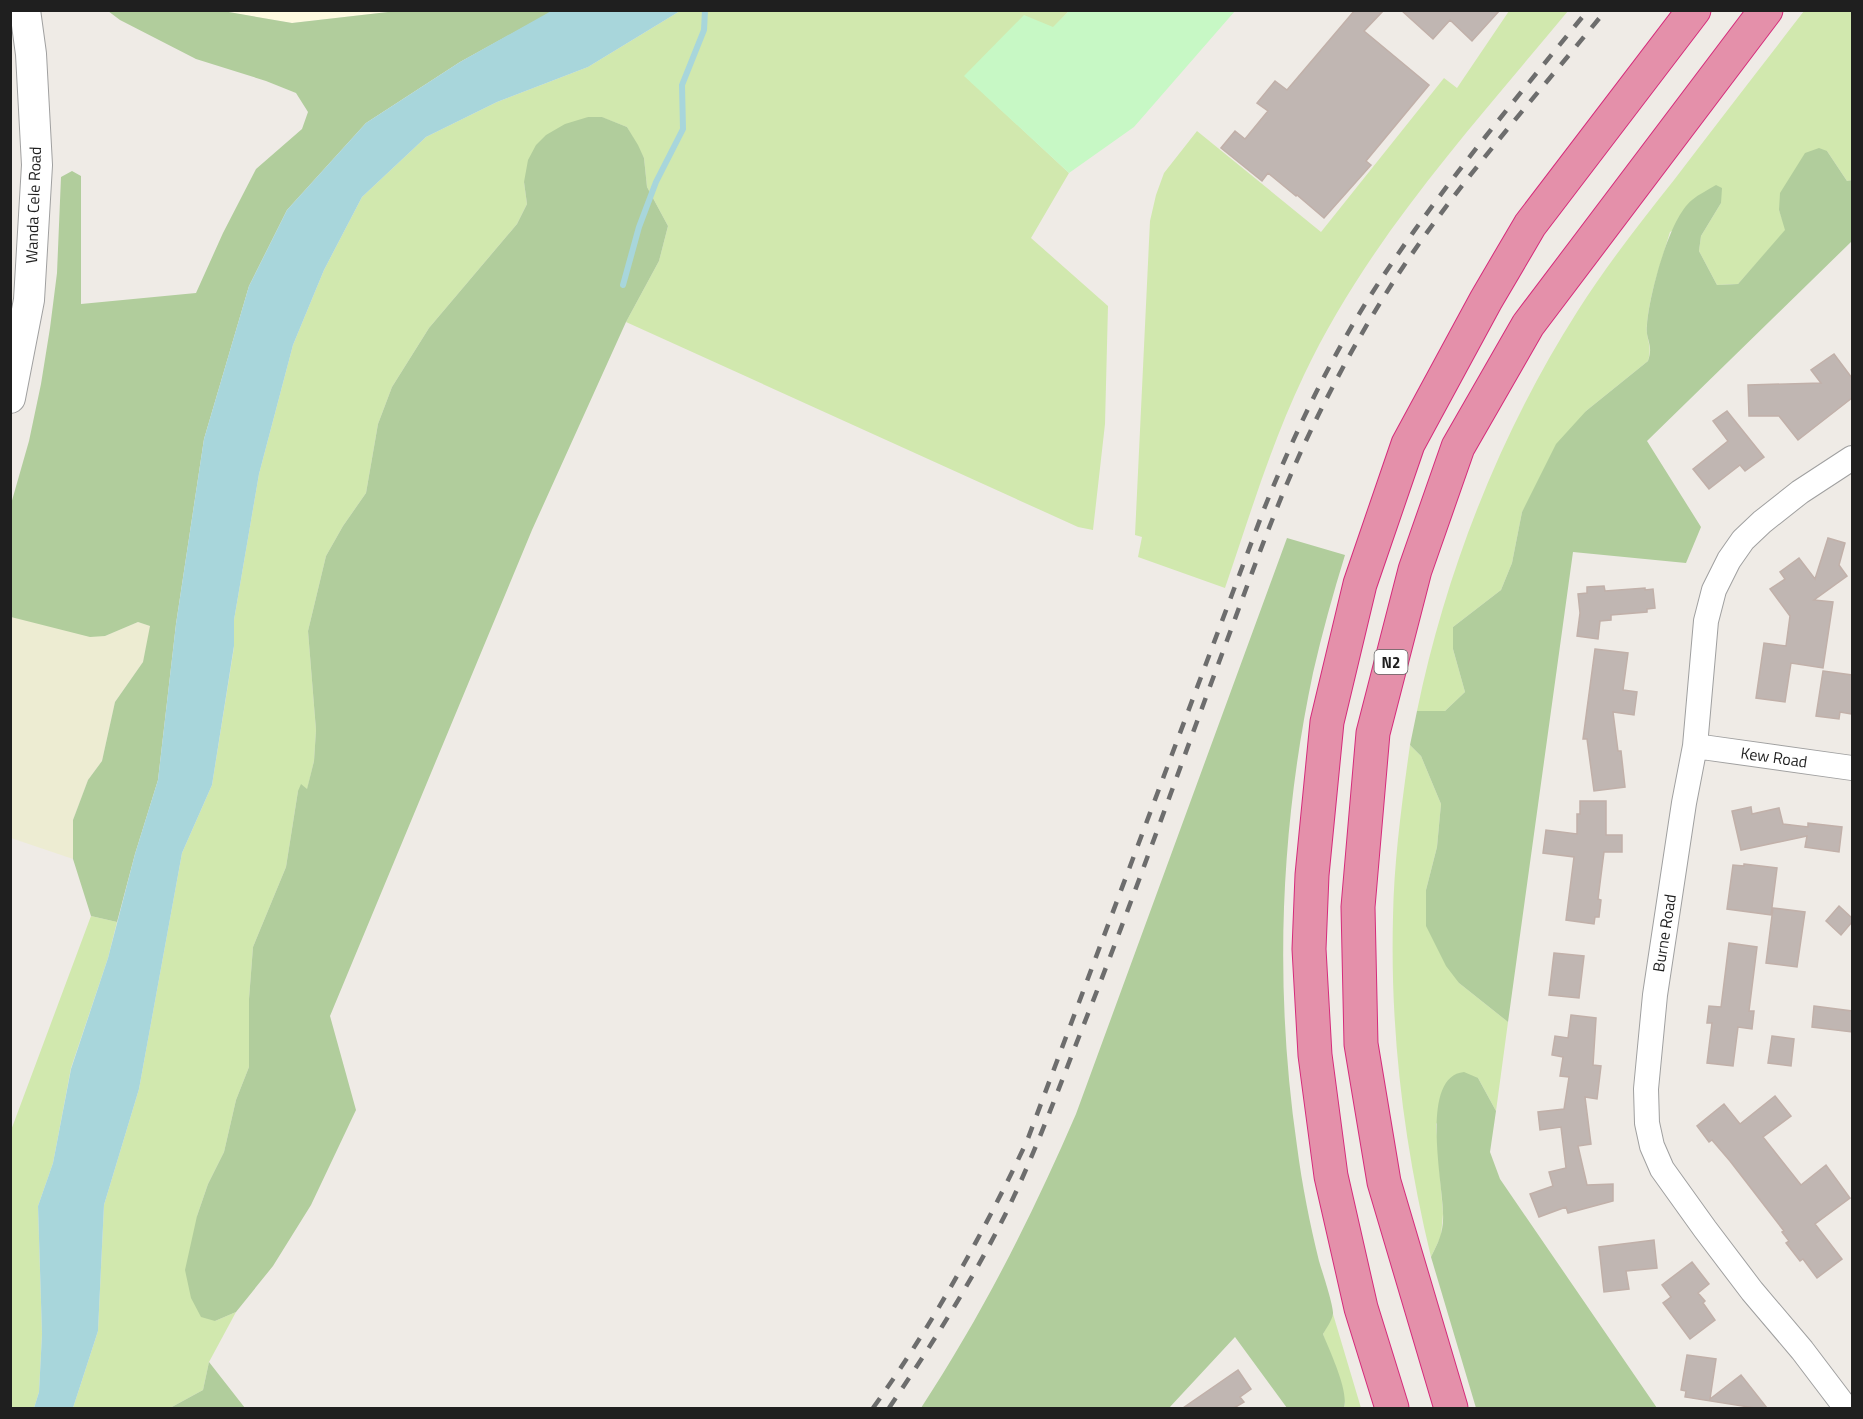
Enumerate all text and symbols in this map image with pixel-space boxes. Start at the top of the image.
street label: Wanda Cele Road [19,146,47,264]
road number: N2 [1374,650,1408,674]
street label: Kew Road [1739,740,1809,774]
street label: Burne Road [1646,892,1682,974]

